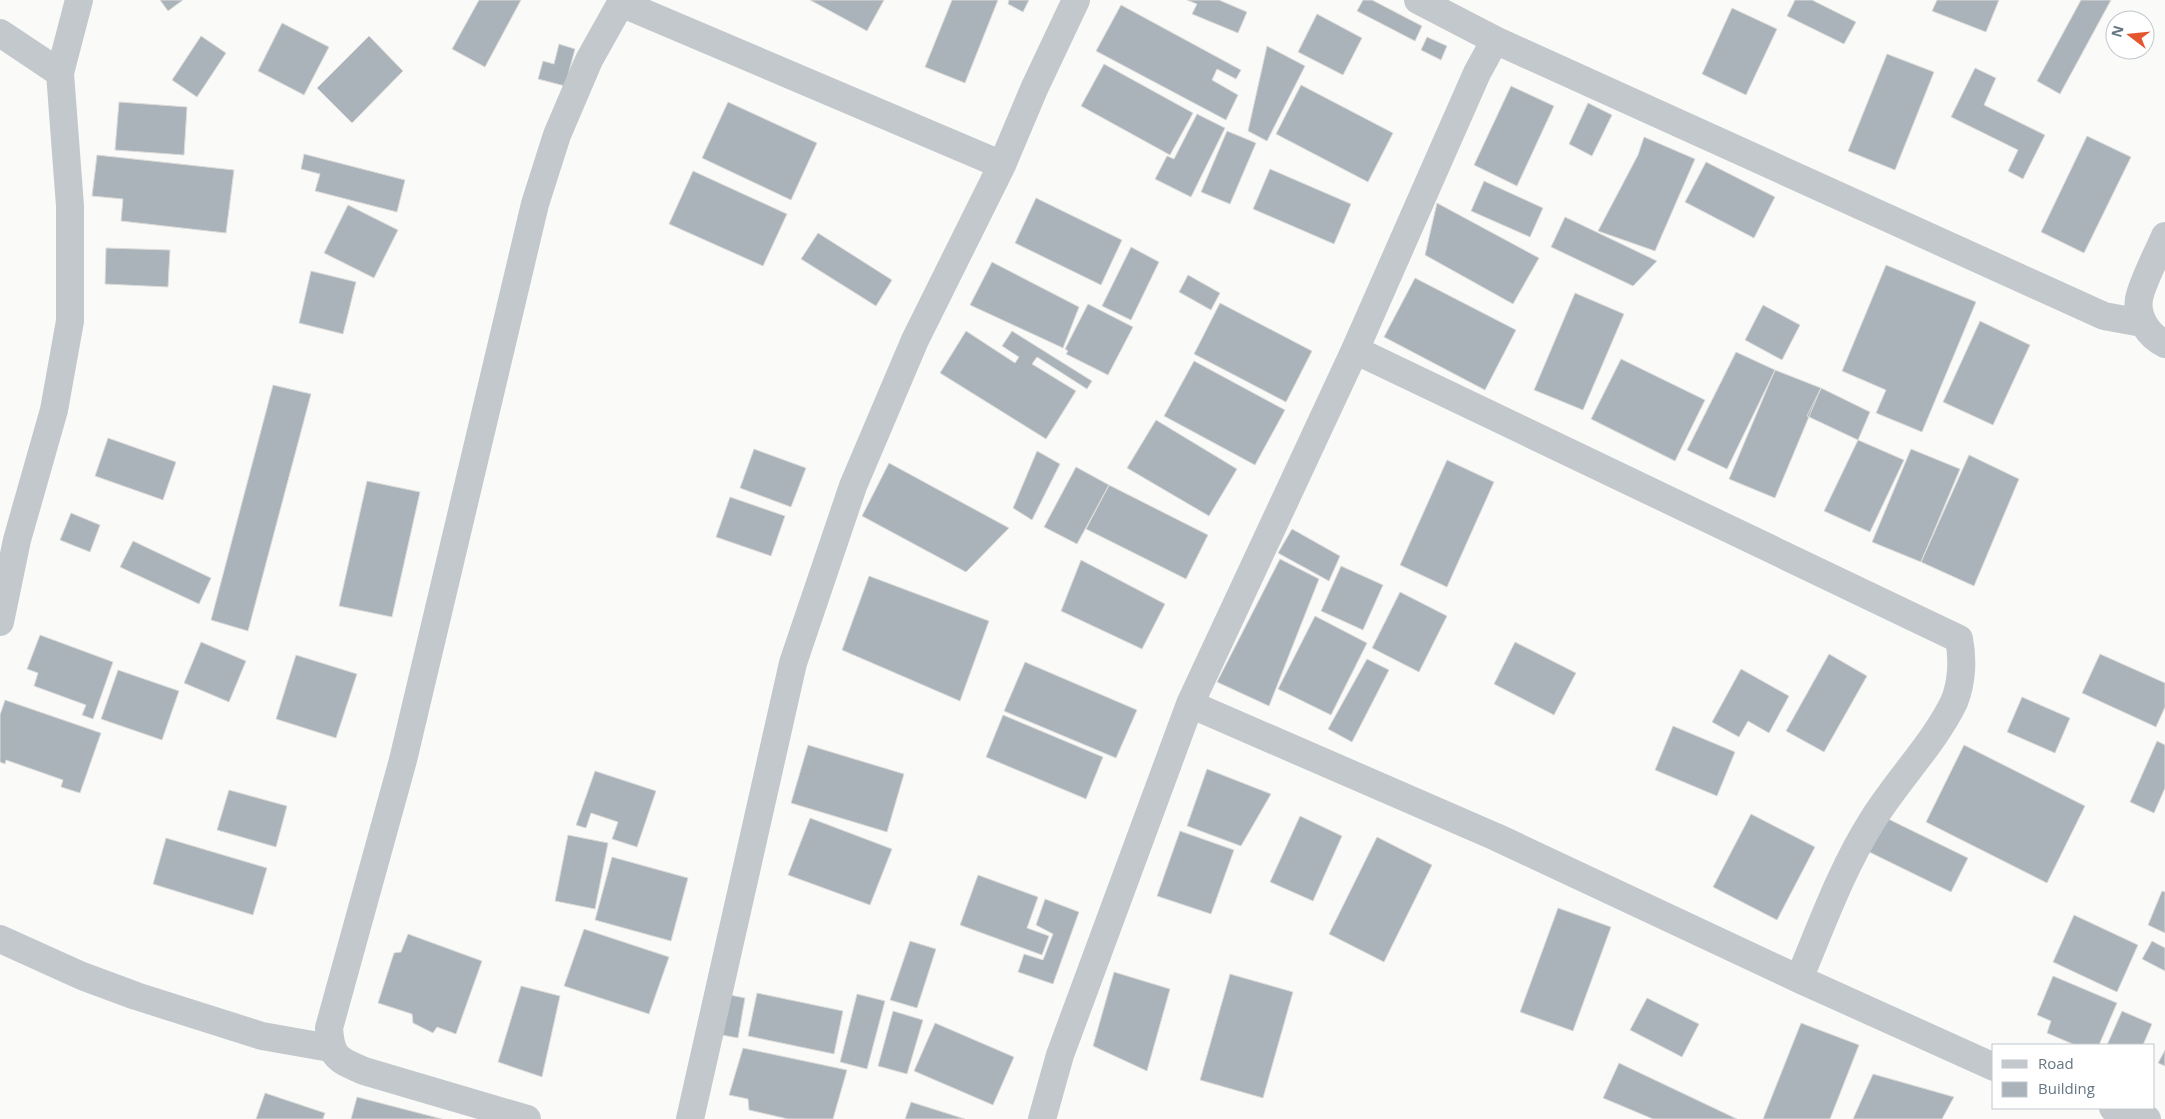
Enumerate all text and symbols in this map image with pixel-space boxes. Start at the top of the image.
north arrow [2105,10,2155,60]
text: N [2106,23,2128,39]
legend [1992,1044,2155,1109]
text: Road [2038,1053,2074,1073]
text: Building [2038,1078,2095,1098]

